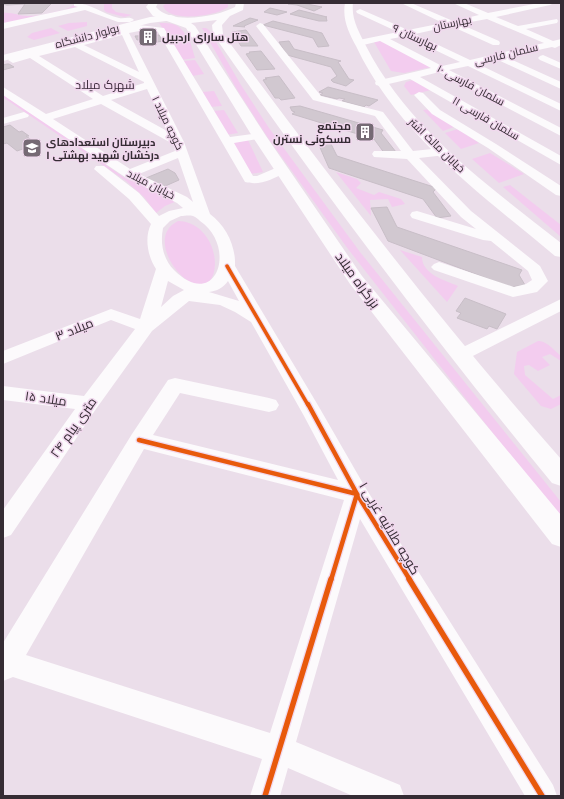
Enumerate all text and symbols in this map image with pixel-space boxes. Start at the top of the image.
street label: بهارستان [431,12,473,34]
street label: بهارستان ۹ [390,20,440,54]
street label: بولوار دانشگاه [53,21,121,51]
building icon: هتل سارای اردبیل [137,26,159,48]
place label: هتل سارای اردبیل [162,30,249,44]
street label: سلمان فارسی [473,40,539,68]
street label: سلمان فارسی ۱۰ [435,61,507,109]
district label: شهرک میلاد [75,77,135,92]
street label: سلمان فارسی ۱۱ [450,93,522,143]
street label: کوچه میلاد ۱ [149,94,187,152]
street label: خیابان مالک اشتر [405,114,468,175]
place label: مجتمع مسکونی نسترن [273,119,351,147]
building icon: مجتمع مسکونی نسترن [354,121,376,143]
place label: دبیرستان استعدادهای درخشان شهید بهشتی ۱ [46,135,159,163]
school or university icon: دبیرستان استعدادهای درخشان شهید بهشتی ۱ [21,137,43,159]
street label: خیابان میلاد [125,166,177,202]
street label: بزرگراه میلاد [332,249,384,311]
street label: میلاد ۳ [53,314,95,344]
street label: میلاد ۱۵ [24,387,68,409]
street label: ۲۴ متری پیام [46,394,101,461]
street label: کوچه طلائیه غربی ۱ [354,479,424,578]

